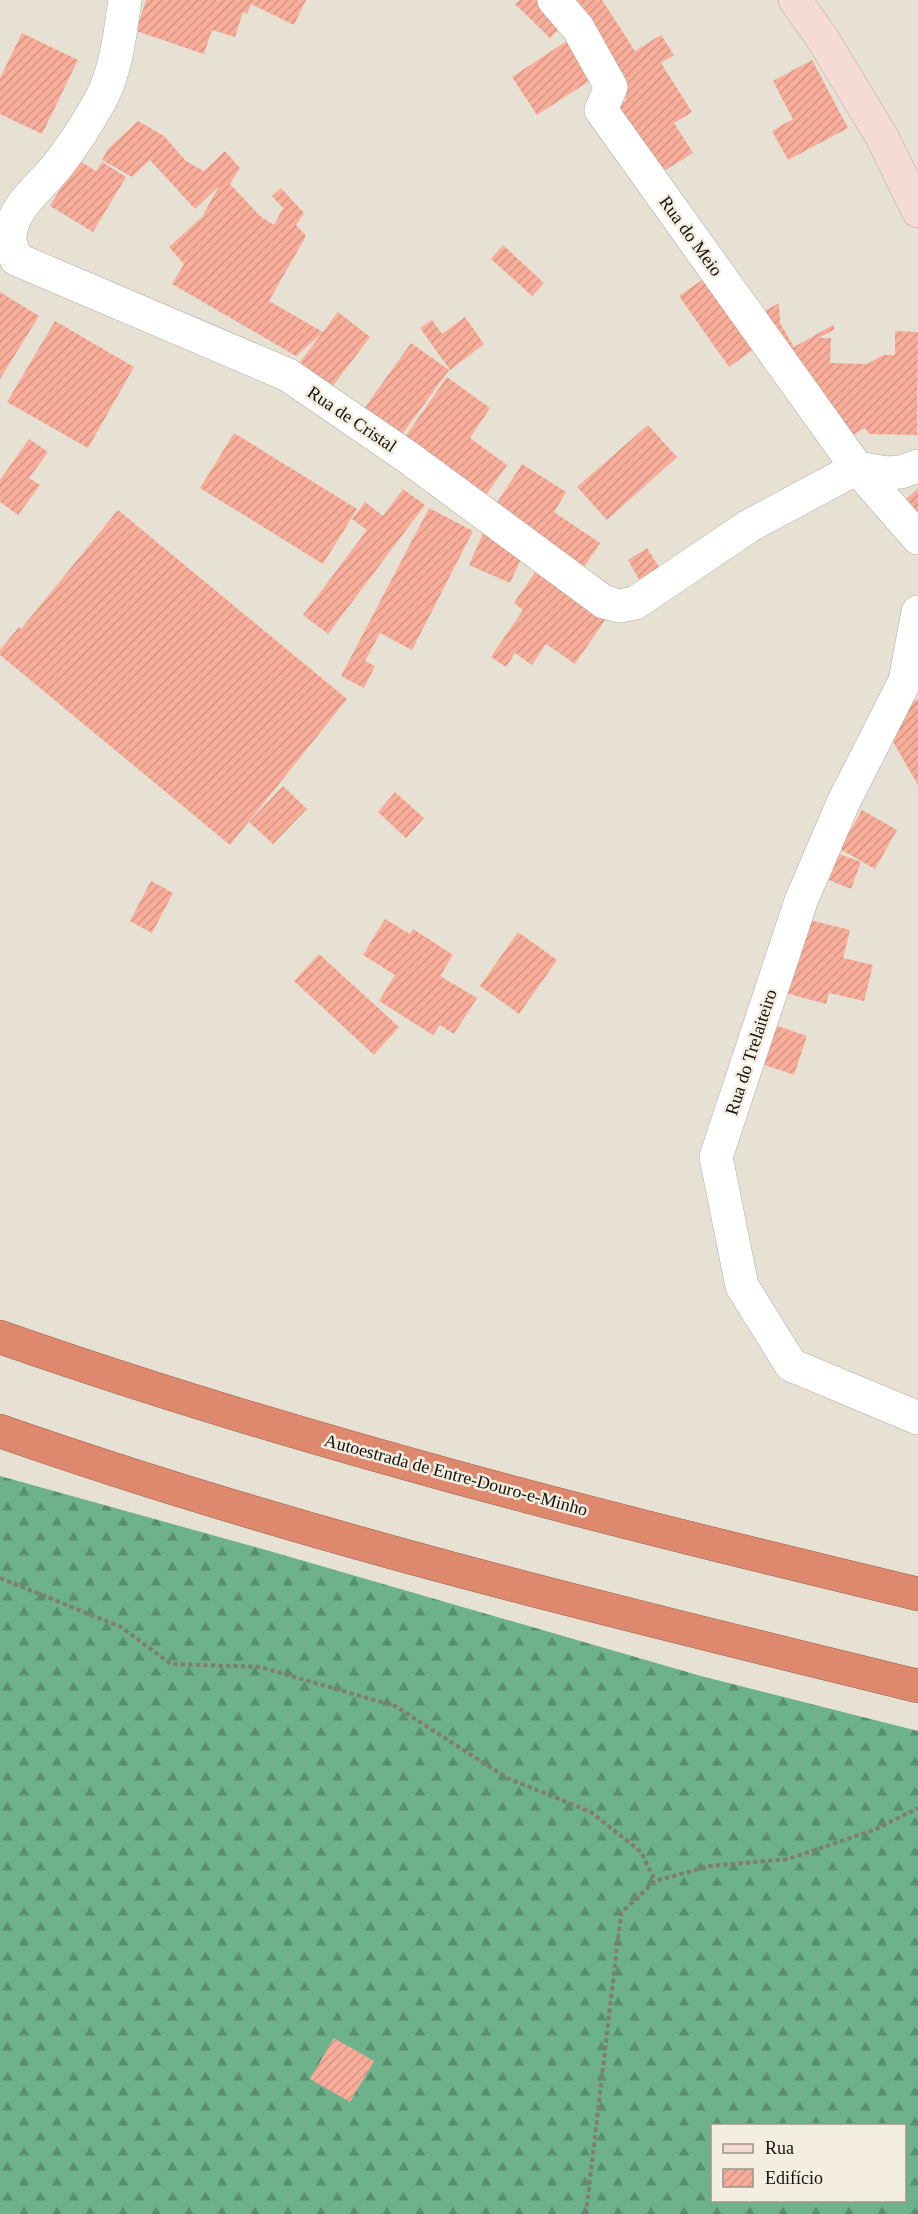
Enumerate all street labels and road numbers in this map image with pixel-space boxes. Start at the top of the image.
street label: Rua do Meio [655,192,727,280]
street label: Rua de Cristal [304,382,400,456]
street label: Rua do Trelaiteiro [721,987,781,1117]
street label: Autoestrada de Entre-Douro-e-Minho [322,1430,590,1520]

